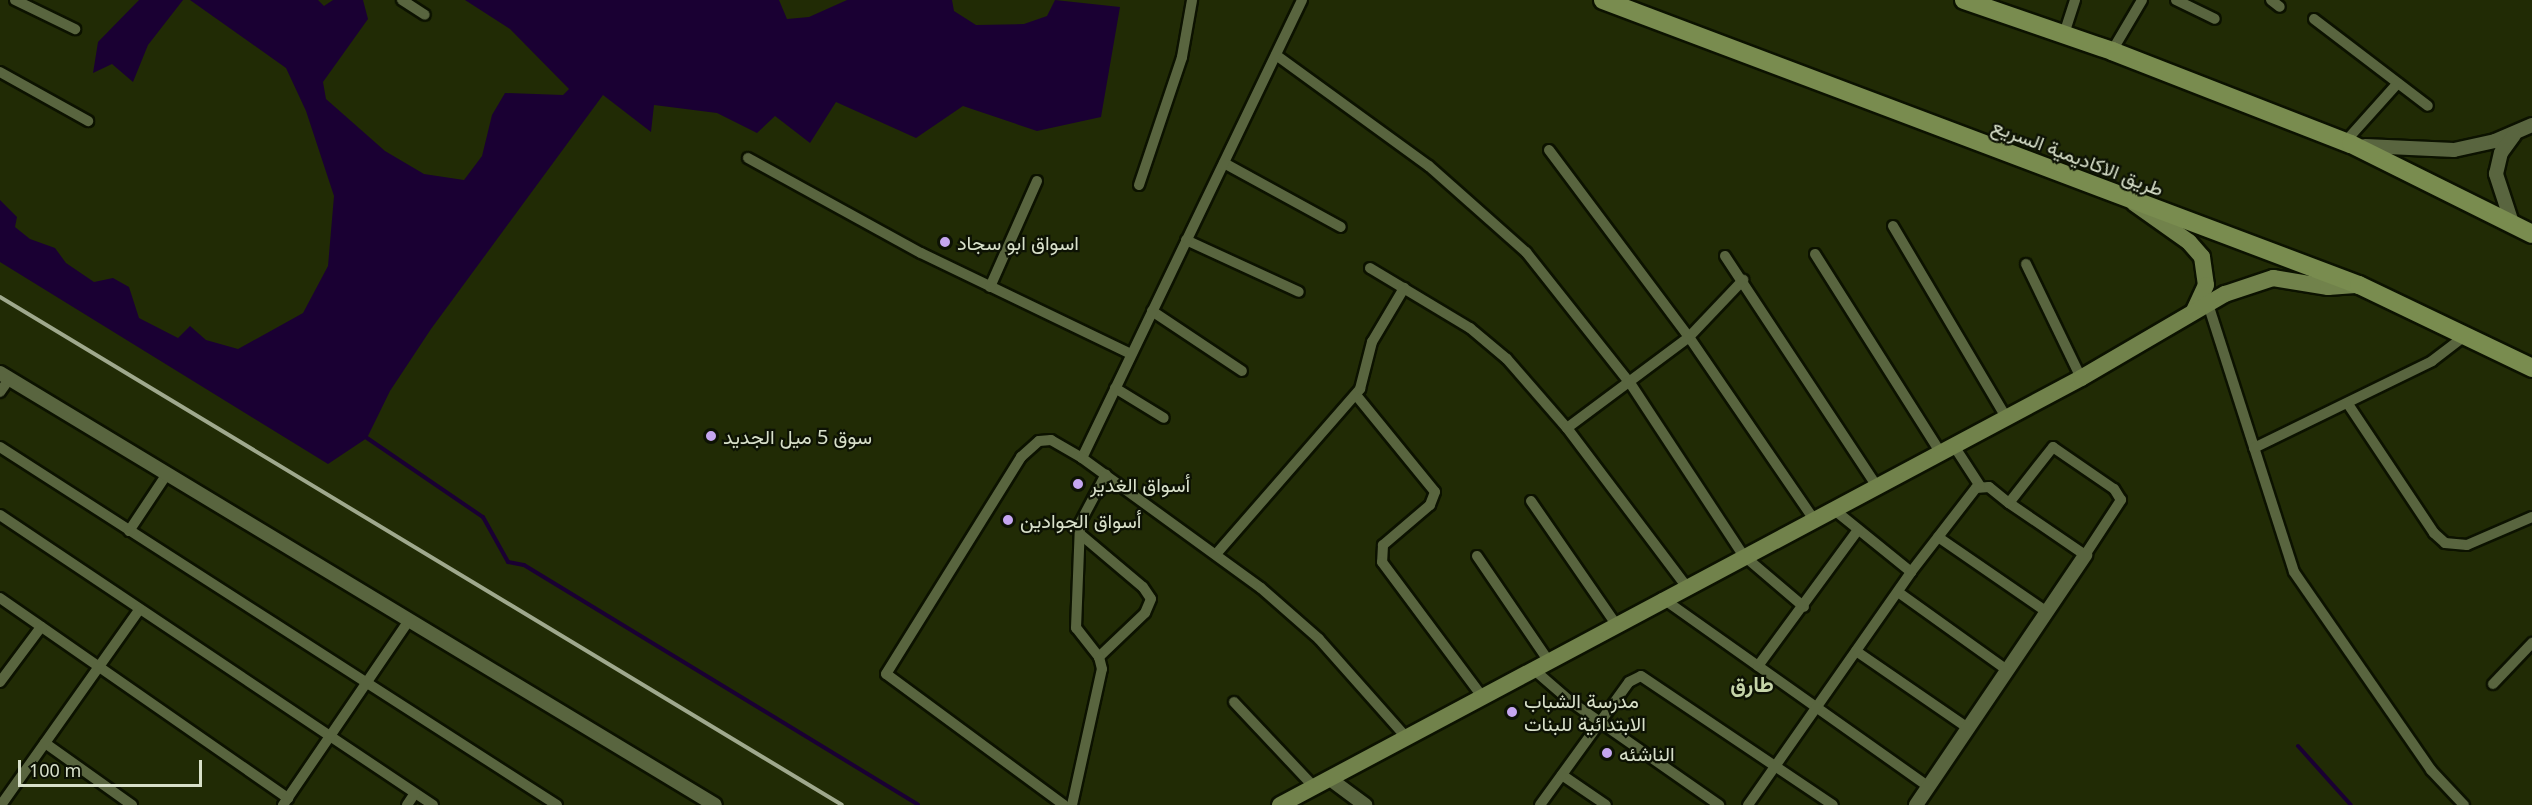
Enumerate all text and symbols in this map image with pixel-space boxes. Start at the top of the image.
street label: طريق الاكاديمية السريع [1989,113,2167,201]
place label: اسواق ابو سجاد [957,230,1079,254]
marker: اسواق ابو سجاد [938,235,952,249]
place label: سوق 5 ميل الجديد [723,424,872,448]
marker: سوق 5 ميل الجديد [704,429,718,443]
place label: أسواق الغدير [1090,472,1190,496]
marker: أسواق الغدير [1071,477,1085,491]
place label: أسواق الجوادين [1020,508,1141,532]
marker: أسواق الجوادين [1001,513,1015,527]
district label: طارق [1730,671,1774,697]
place label: مدرسة الشباب الابتدائية للبنات [1524,688,1646,735]
marker: مدرسة الشباب الابتدائية للبنات [1505,705,1519,719]
place label: الناشئه [1619,741,1675,765]
marker: الناشئه [1600,746,1614,760]
scale bar [21,748,206,786]
text: 100 m [29,758,81,782]

